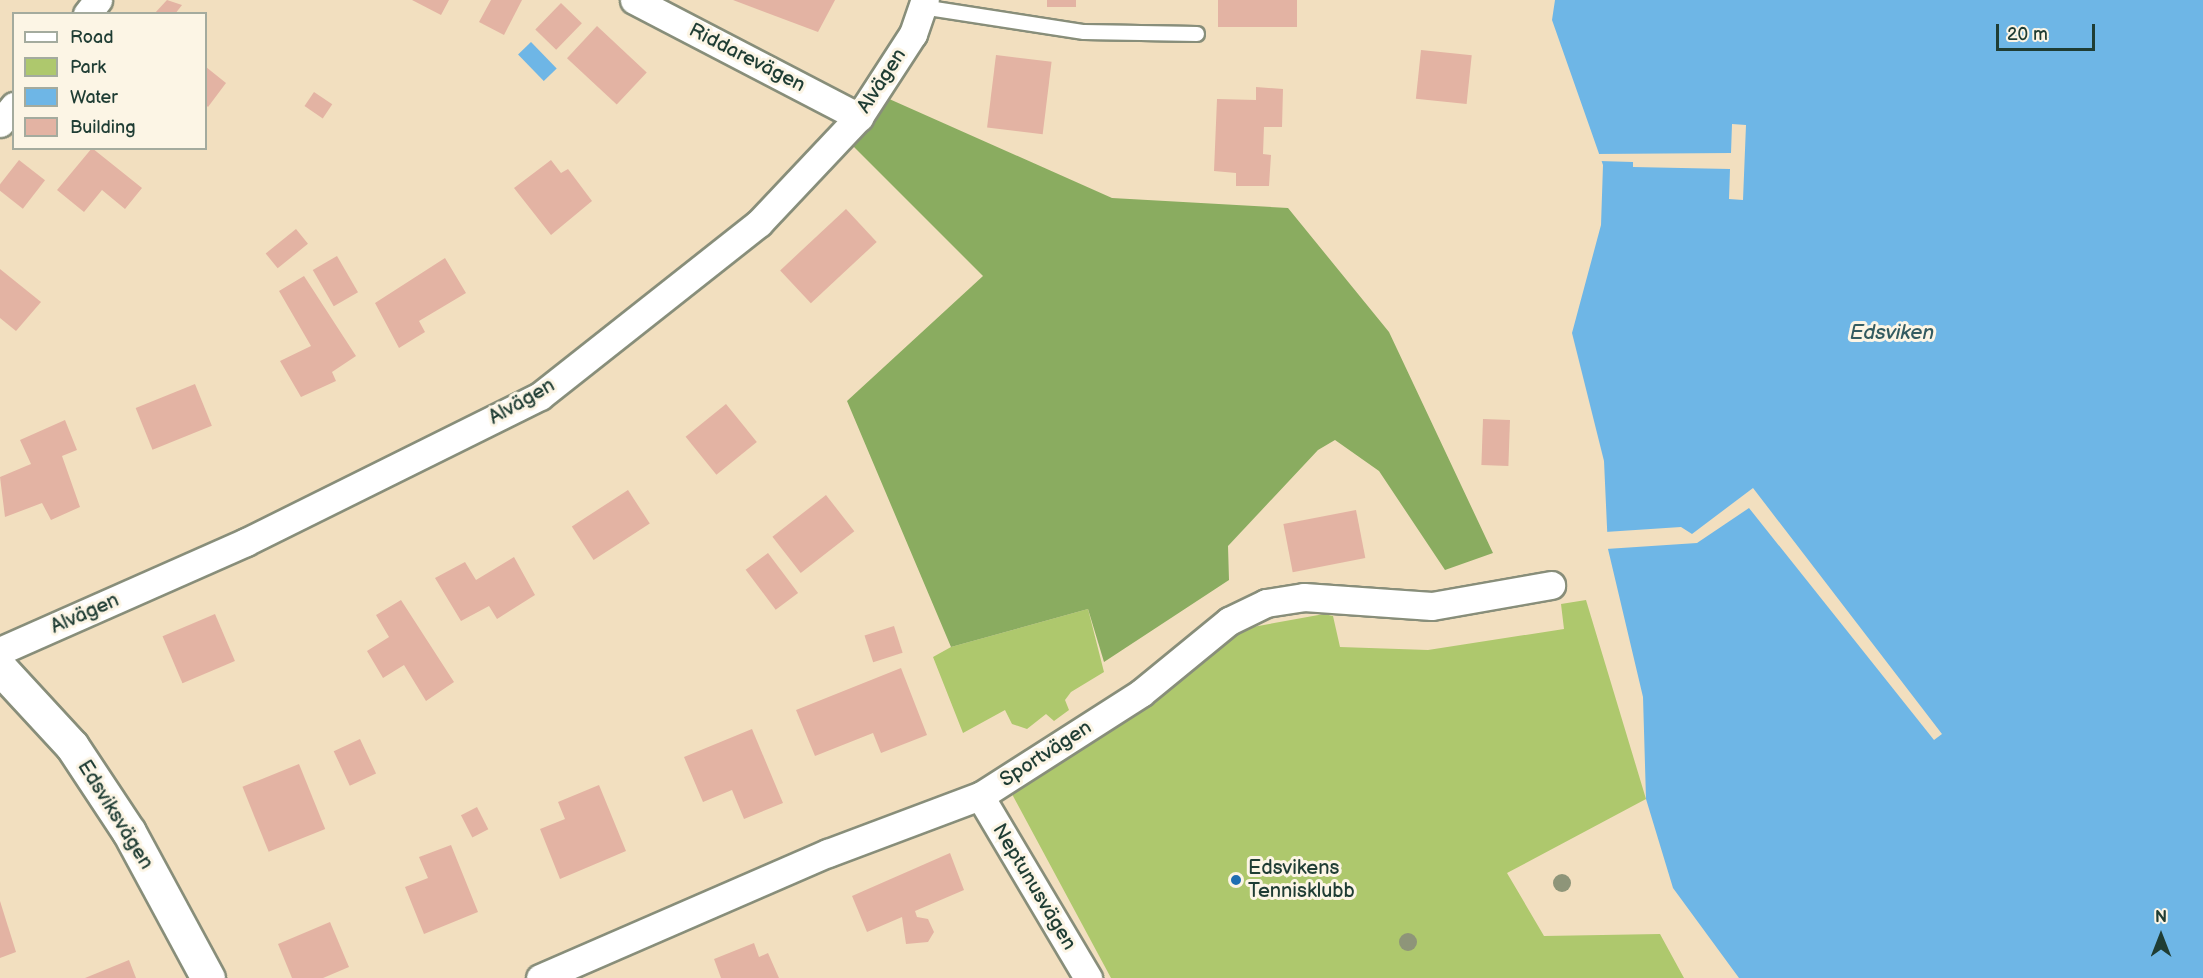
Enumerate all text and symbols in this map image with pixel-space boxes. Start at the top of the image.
legend [12,12,207,150]
scale bar [1999,12,2098,50]
street label: Riddarevägen [685,18,809,98]
text: 20 m [2007,24,2048,45]
text: Road [70,27,114,48]
street label: Alvägen [852,44,912,118]
text: Park [70,57,106,78]
text: Water [70,87,118,108]
text: Building [70,117,136,138]
water label: Edsviken [1850,320,1934,346]
street label: Alvägen [485,374,559,430]
street label: Alvägen [47,588,123,640]
street label: Sportvägen [996,716,1096,792]
street label: Edsviksvägen [72,756,158,874]
street label: Neptunusvägen [987,819,1081,955]
place label: Edsvikens Tennisklubb [1248,856,1355,903]
marker: Edsvikens Tennisklubb [1229,873,1243,887]
north arrow [2131,906,2191,966]
text: N [2155,908,2167,927]

